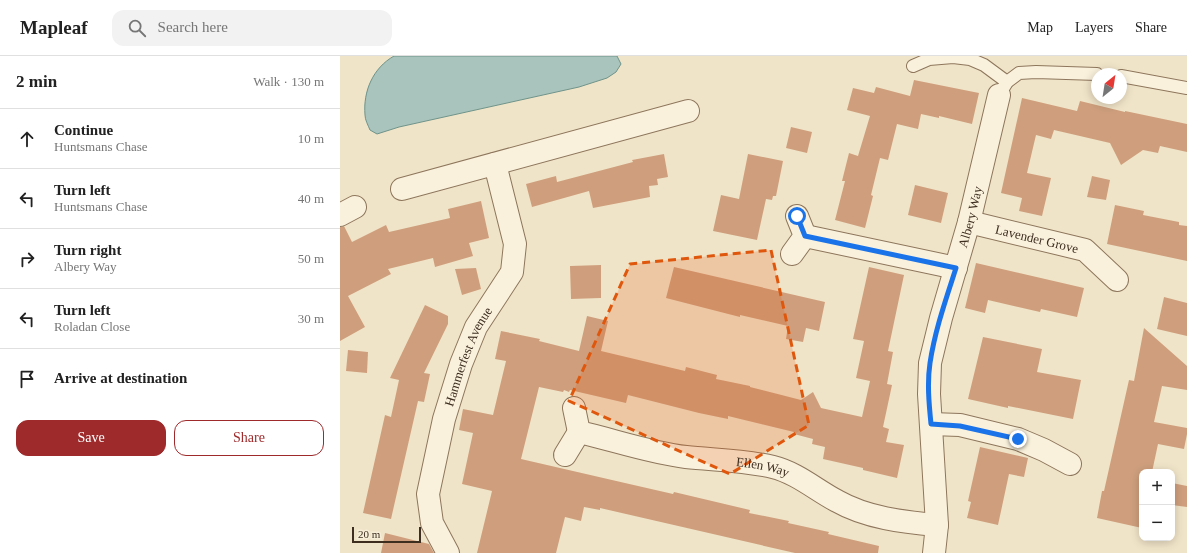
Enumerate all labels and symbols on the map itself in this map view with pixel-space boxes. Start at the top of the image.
north arrow [1091,68,1127,104]
street label: Albery Way [955,184,985,249]
route start [788,207,806,225]
street label: Lavender Grove [994,222,1080,256]
street label: Hammerfest Avenue [441,304,495,408]
route end [1009,430,1027,448]
street label: Ellen Way [735,454,792,480]
scale bar [352,525,421,544]

